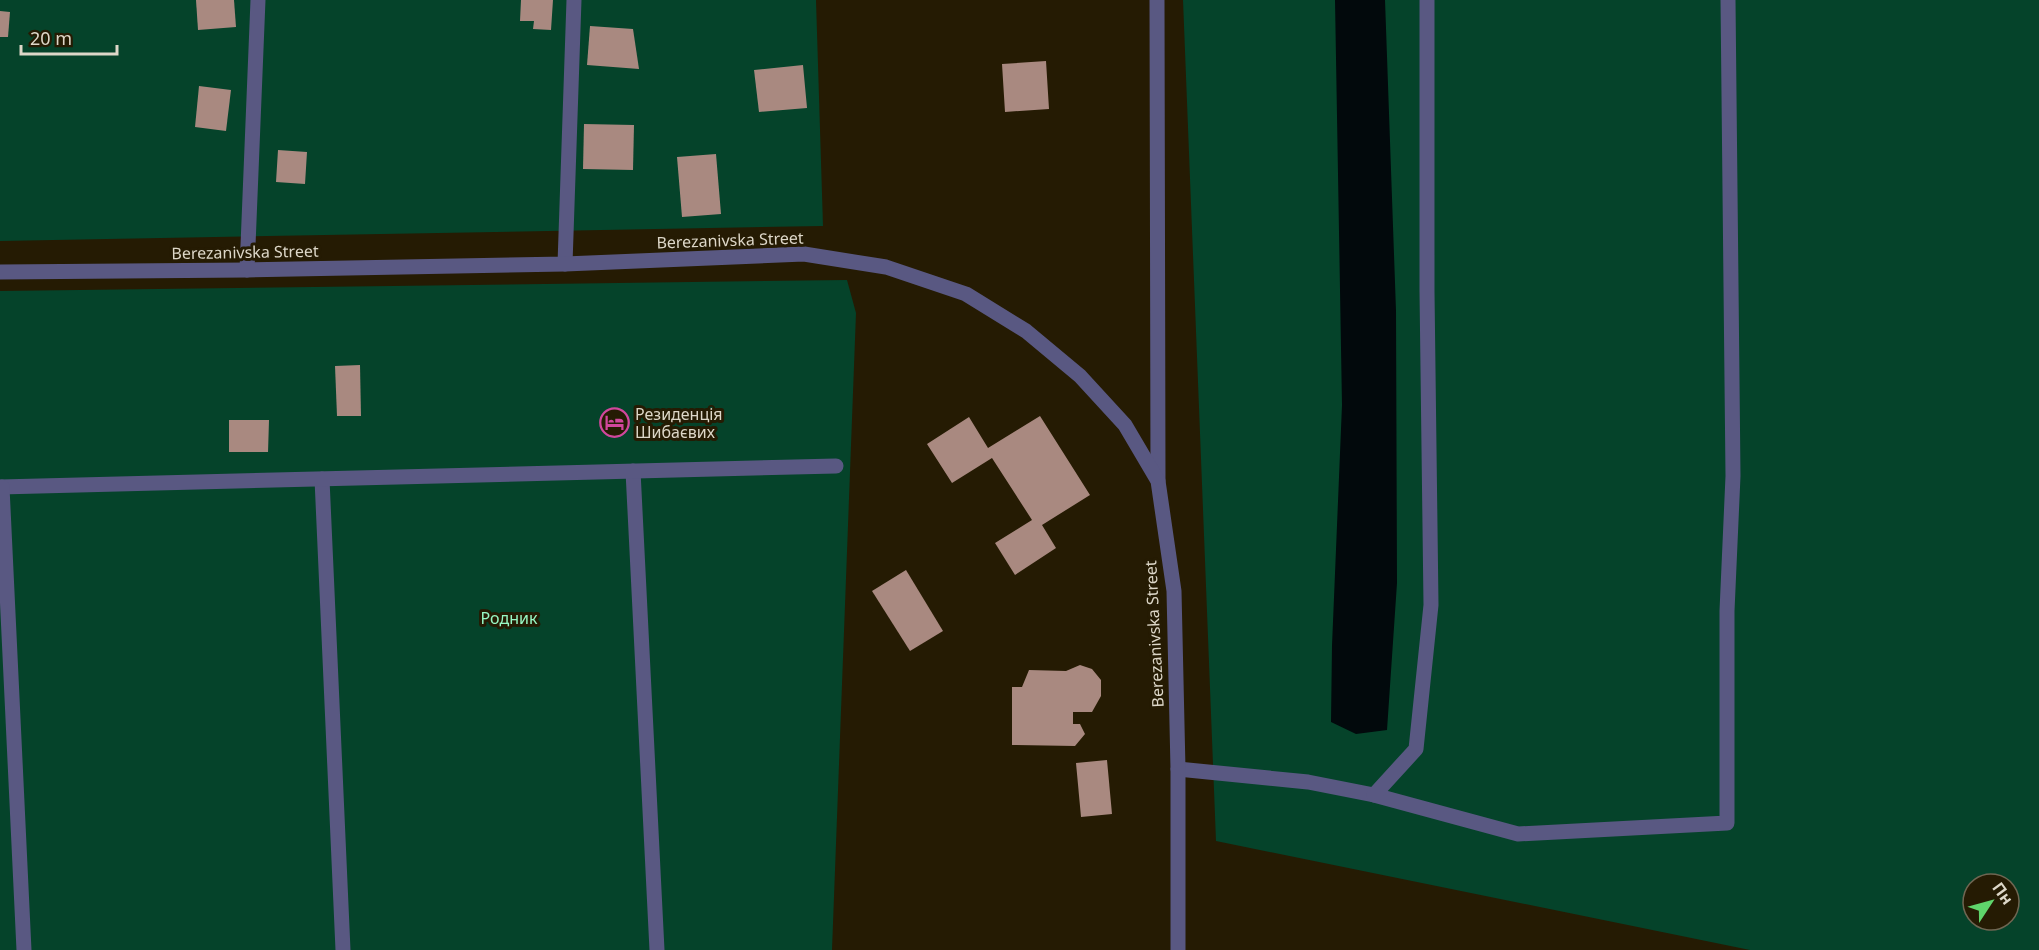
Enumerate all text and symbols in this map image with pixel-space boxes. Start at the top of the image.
scale bar [21,18,117,56]
text: 20 m [30,26,72,50]
street label: Berezanivska Street [656,226,804,254]
street label: Berezanivska Street [171,240,319,264]
place label: Резиденція Шибаєвих [635,403,723,443]
hotel icon: Резиденція Шибаєвих [598,407,630,439]
street label: Berezanivska Street [1139,560,1169,708]
park label: Родник [481,607,538,629]
north arrow [1961,872,2021,932]
text: Пн [1988,878,2019,909]

